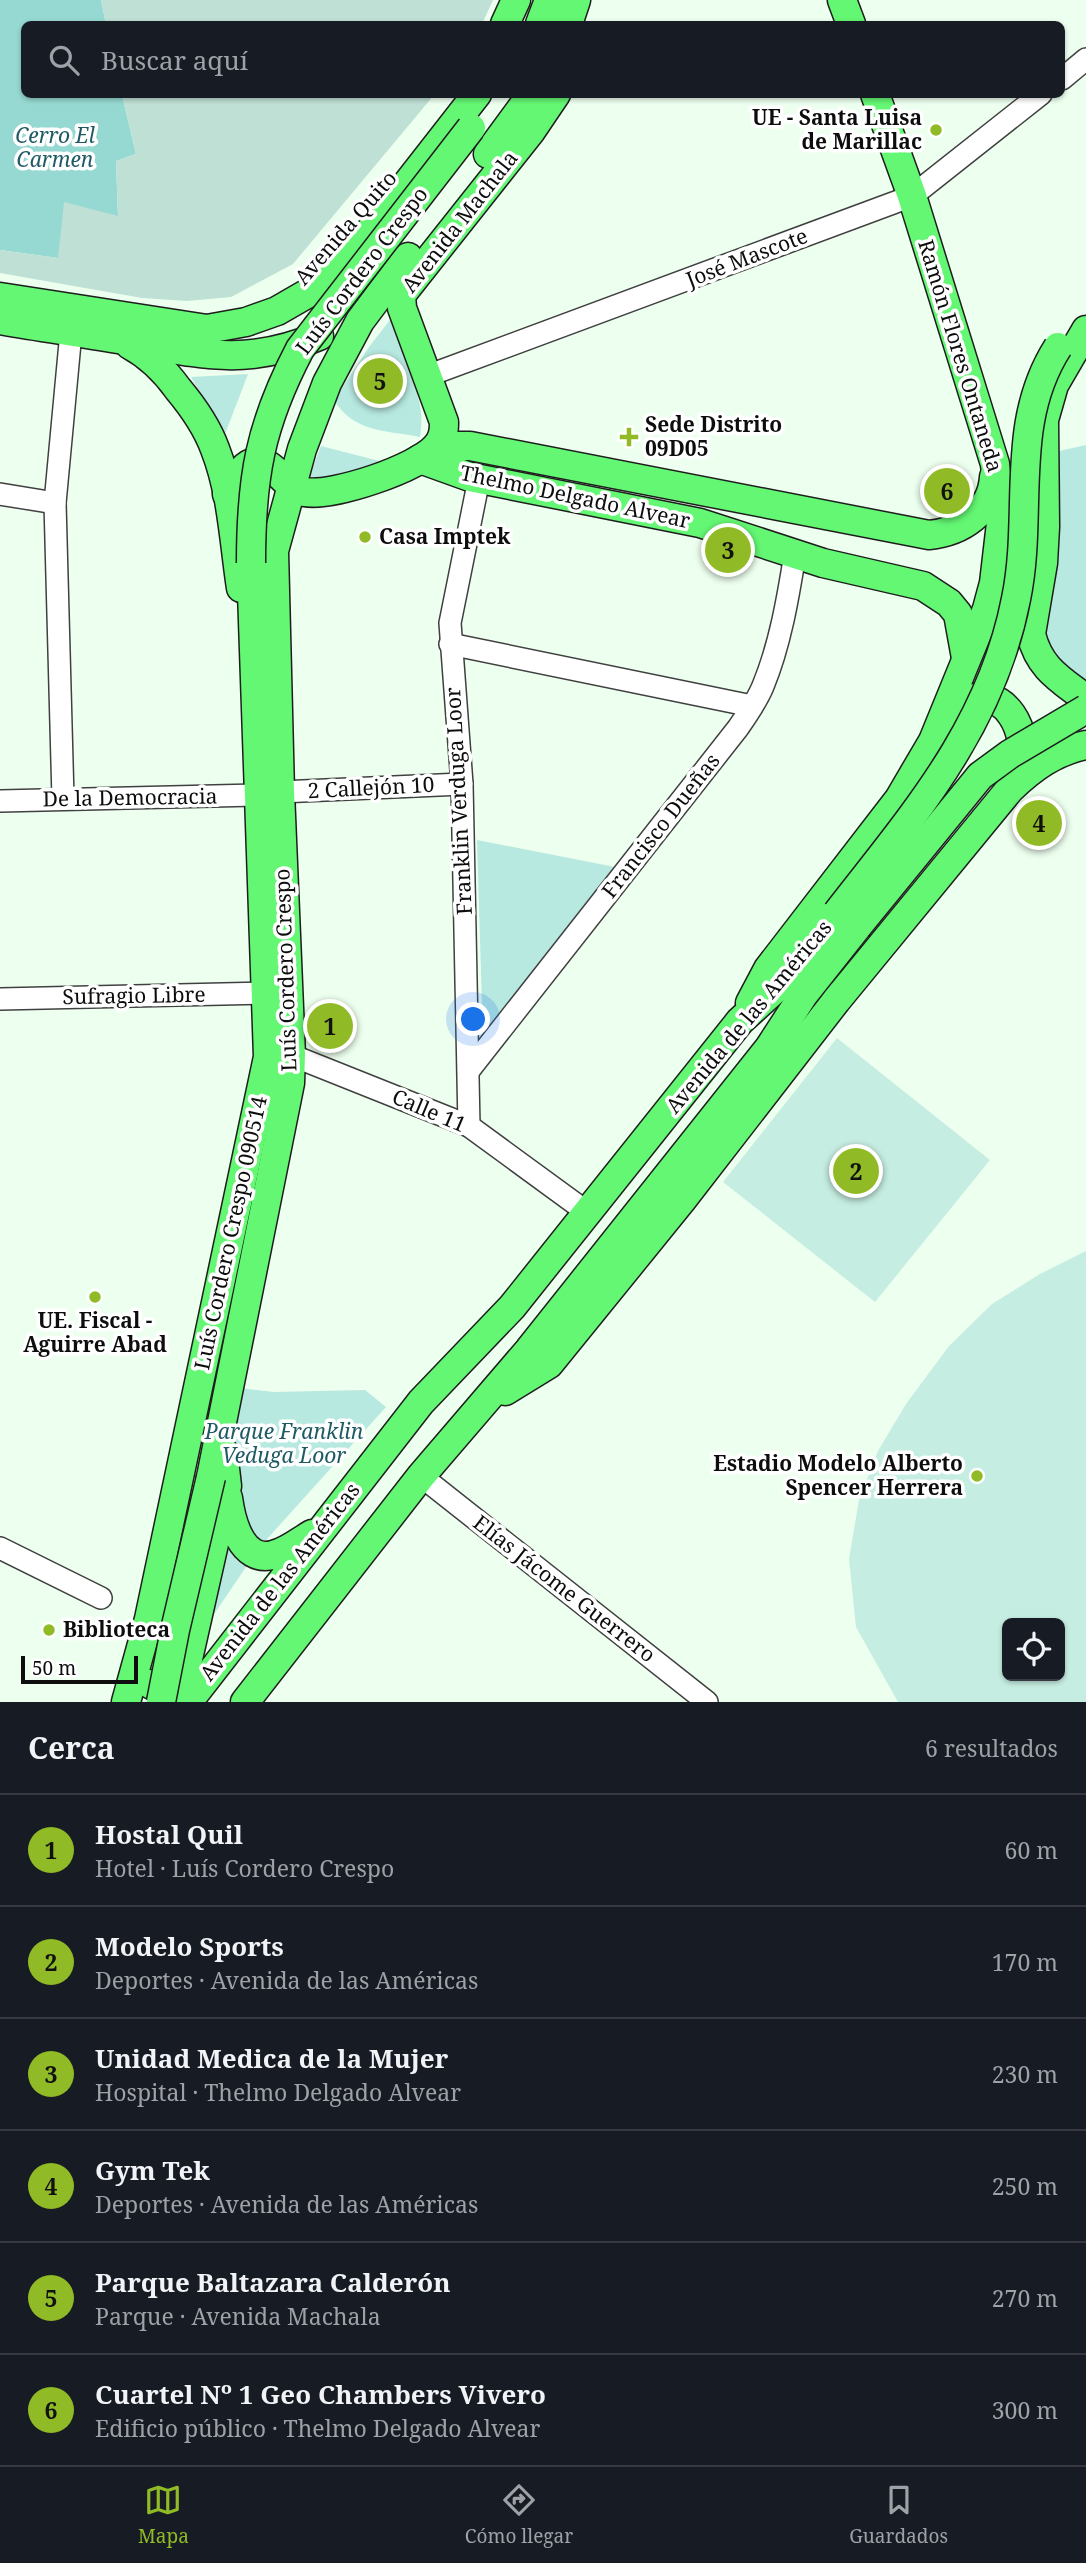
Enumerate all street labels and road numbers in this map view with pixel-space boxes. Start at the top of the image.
street label: Avenida Machala [395,145,523,298]
street label: Avenida Quito [288,164,403,290]
street label: Luís Cordero Crespo [289,181,433,360]
street label: José Mascote [681,221,811,293]
street label: Ramón Flores Ontaneda [912,236,1010,475]
street label: Thelmo Delgado Alvear [458,458,693,534]
street label: Franklin Verduga Loor [438,686,478,916]
street label: Francisco Dueñas [595,747,726,903]
street label: 2 Callejón 10 [307,770,435,804]
street label: De la Democracia [42,781,218,813]
street label: Luís Cordero Crespo [267,868,303,1072]
street label: Avenida de las Américas [659,914,837,1119]
street label: Sufragio Libre [62,980,206,1010]
street label: Calle 11 [388,1082,471,1138]
street label: Luís Cordero Crespo 090514 [187,1093,273,1372]
street label: Avenida de las Américas [193,1476,365,1686]
street label: Elías Jácome Guerrero [468,1508,661,1668]

